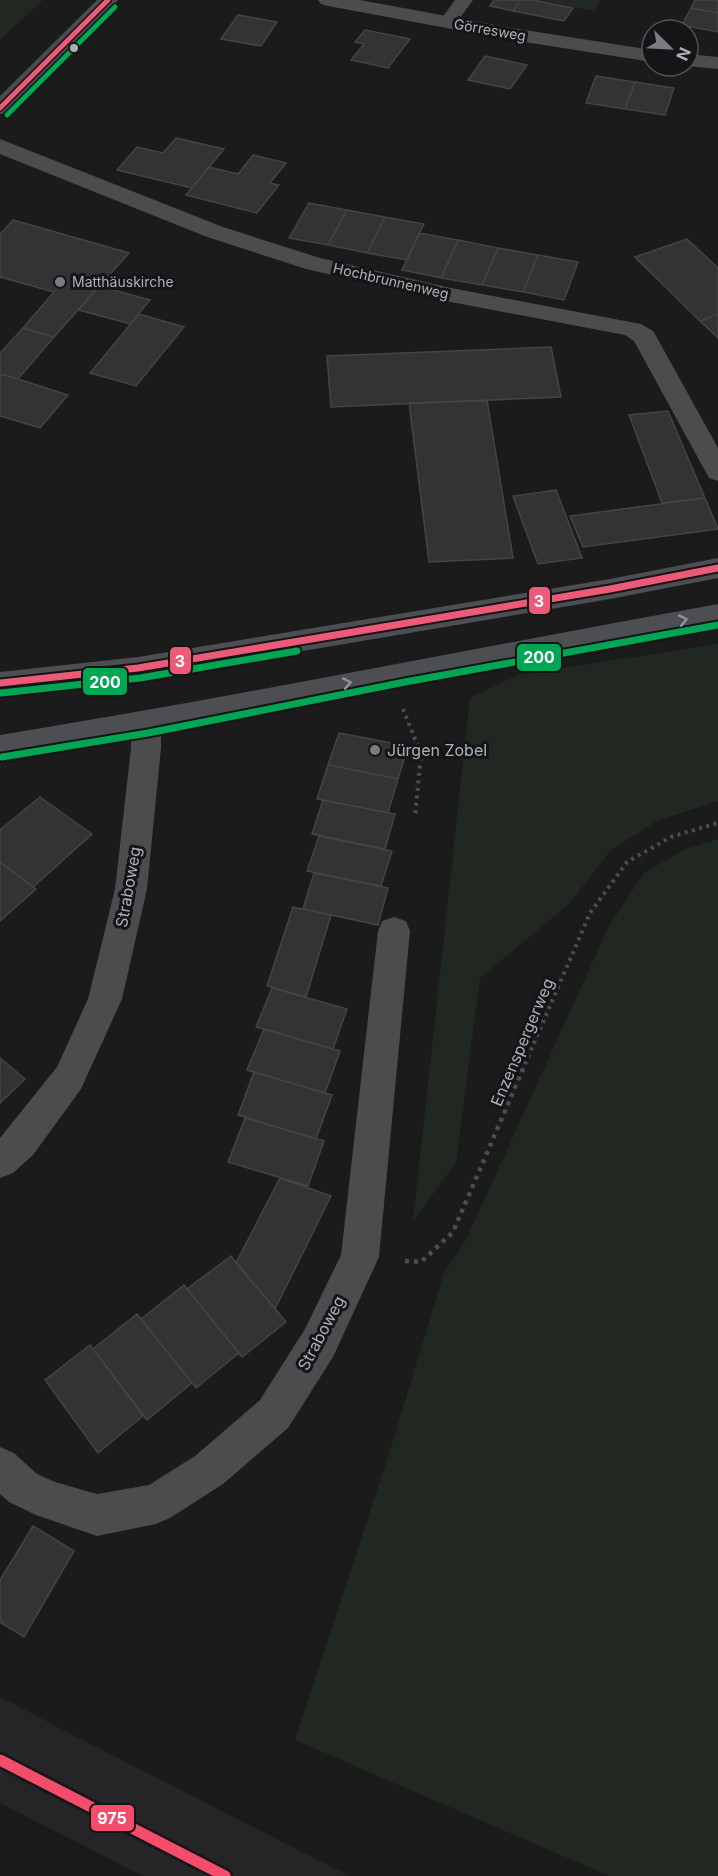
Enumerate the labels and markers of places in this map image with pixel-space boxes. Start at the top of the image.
unlabelled marker [68,42,80,54]
place label: Matthäuskirche [72,273,174,290]
marker: Matthäuskirche [53,275,67,289]
place label: Jürgen Zobel [387,740,487,760]
marker: Jürgen Zobel [368,743,382,757]

